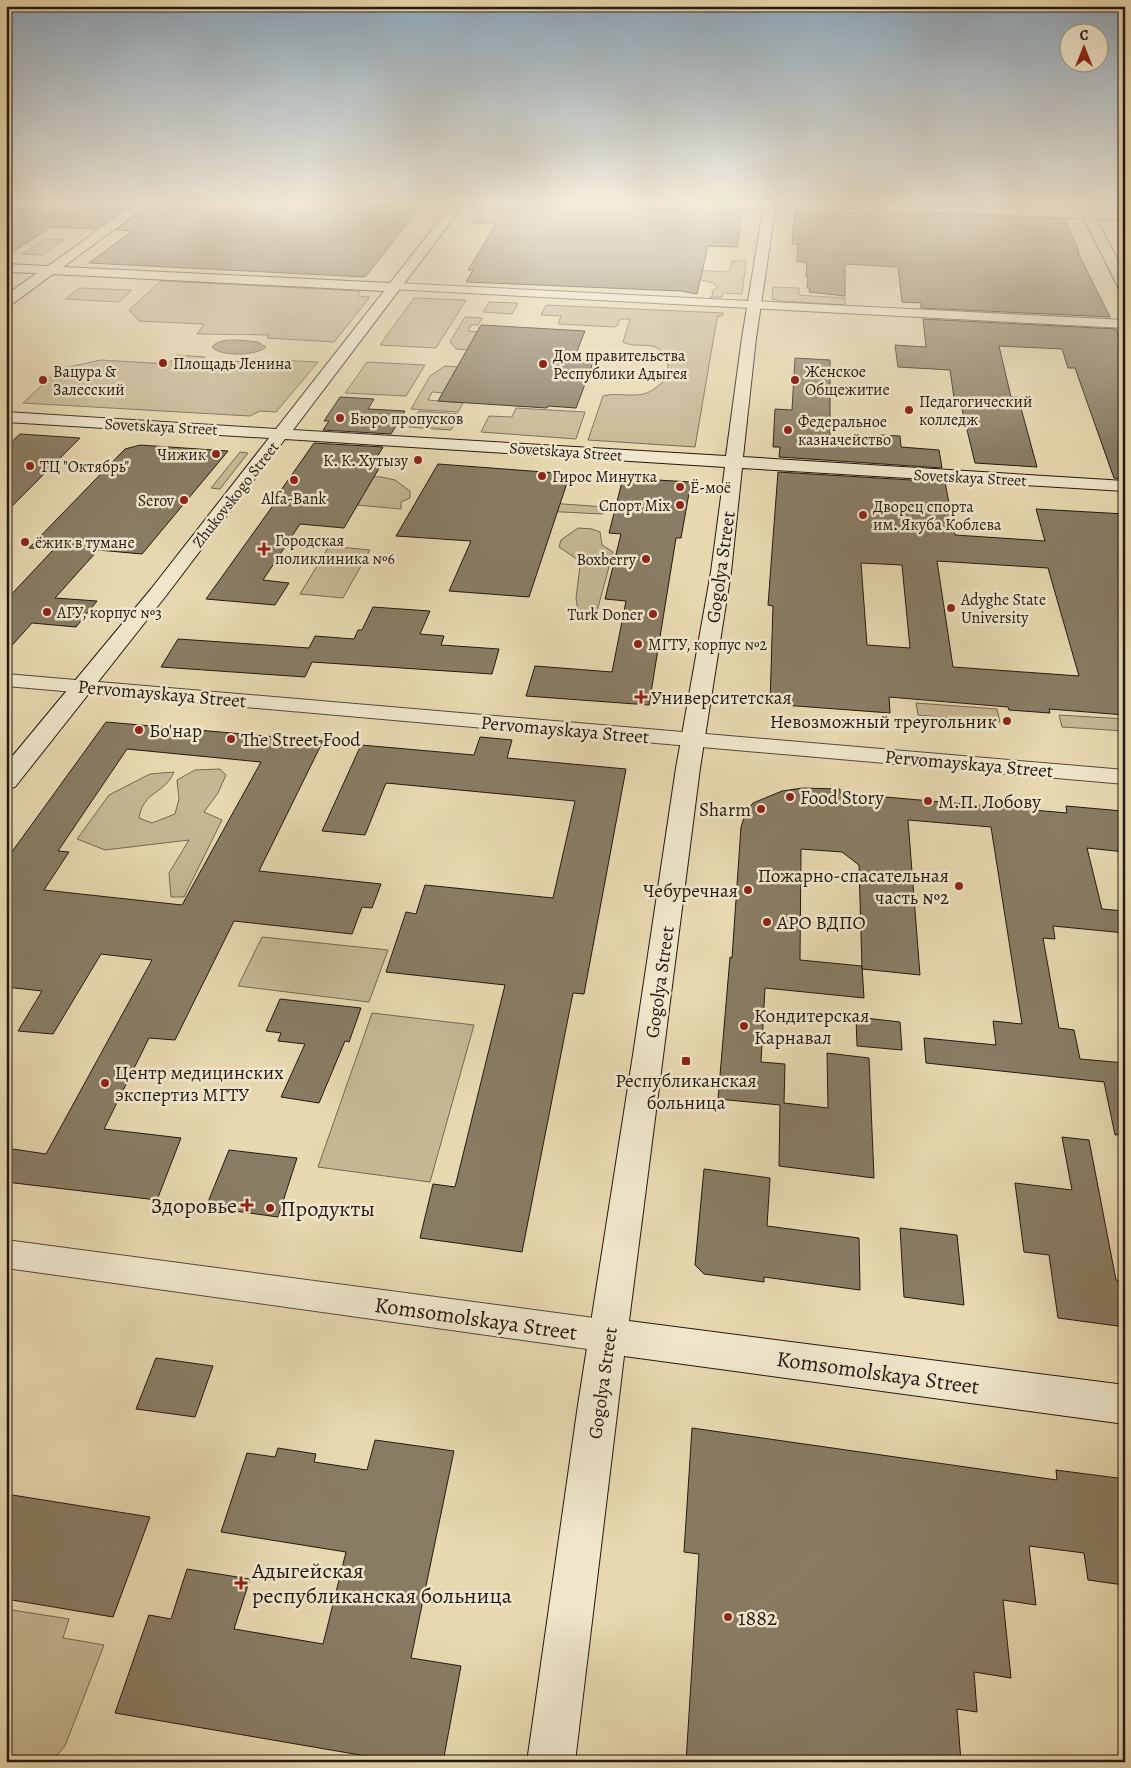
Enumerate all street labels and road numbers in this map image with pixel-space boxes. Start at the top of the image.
street label: Sovetskaya Street [104,413,218,441]
street label: Zhukovskogo Street [187,437,284,552]
street label: Sovetskaya Street [509,437,623,467]
street label: Sovetskaya Street [913,464,1027,492]
street label: Gogolya Street [700,509,742,625]
street label: Pervomayskaya Street [77,674,247,714]
street label: Pervomayskaya Street [480,710,650,750]
street label: Pervomayskaya Street [884,744,1054,784]
street label: Gogolya Street [639,924,681,1040]
street label: Komsomolskaya Street [373,1290,579,1348]
street label: Gogolya Street [582,1325,624,1441]
street label: Komsomolskaya Street [775,1344,981,1402]

